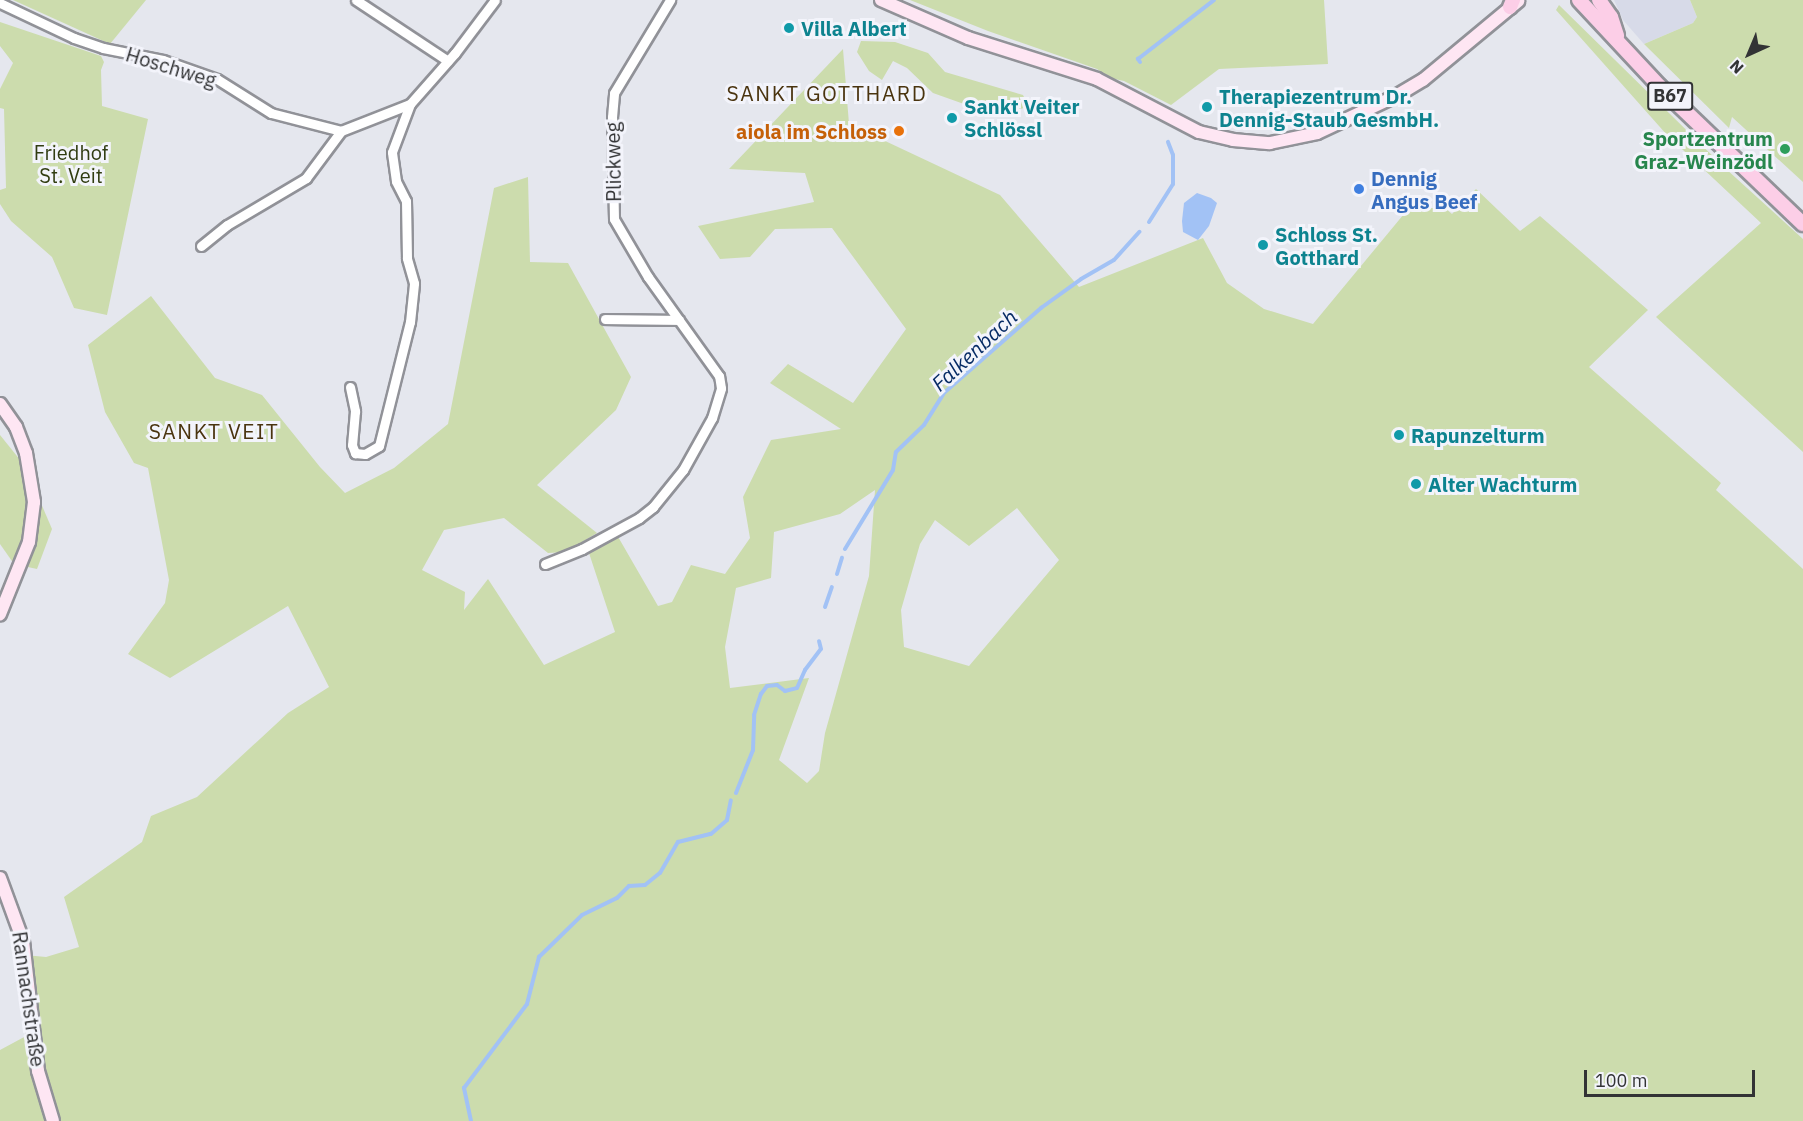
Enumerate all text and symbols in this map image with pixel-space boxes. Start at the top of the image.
place label: Villa Albert [801,16,907,40]
marker: Villa Albert [782,21,796,35]
north arrow [1719,24,1779,84]
street label: Hoschweg [123,42,219,92]
text: N [1725,56,1748,78]
district label: SANKT GOTTHARD [727,80,927,106]
road number: B67 [1646,81,1694,111]
place label: Therapiezentrum Dr. Dennig-Staub GesmbH. [1219,84,1439,131]
place label: Sankt Veiter Schlössl [964,94,1080,141]
marker: Therapiezentrum Dr. Dennig-Staub GesmbH. [1200,100,1214,114]
marker: Sankt Veiter Schlössl [945,111,959,125]
place label: aiola im Schloss [736,119,887,143]
street label: Plickweg [600,122,626,202]
marker: aiola im Schloss [892,124,906,138]
place label: Sportzentrum Graz-Weinzödl [1634,126,1773,173]
park label: Friedhof St. Veit [34,141,108,188]
marker: Sportzentrum Graz-Weinzödl [1778,142,1792,156]
place label: Dennig Angus Beef [1371,166,1477,213]
marker: Dennig Angus Beef [1352,182,1366,196]
place label: Schloss St. Gotthard [1275,222,1378,269]
marker: Schloss St. Gotthard [1256,238,1270,252]
water label: Falkenbach [926,304,1022,396]
district label: SANKT VEIT [149,418,279,444]
place label: Rapunzelturm [1411,423,1545,447]
marker: Rapunzelturm [1392,428,1406,442]
place label: Alter Wachturm [1428,472,1577,496]
marker: Alter Wachturm [1409,477,1423,491]
street label: Rannachstraße [8,930,50,1068]
scale bar [1587,1058,1758,1096]
text: 100 m [1595,1069,1647,1092]

